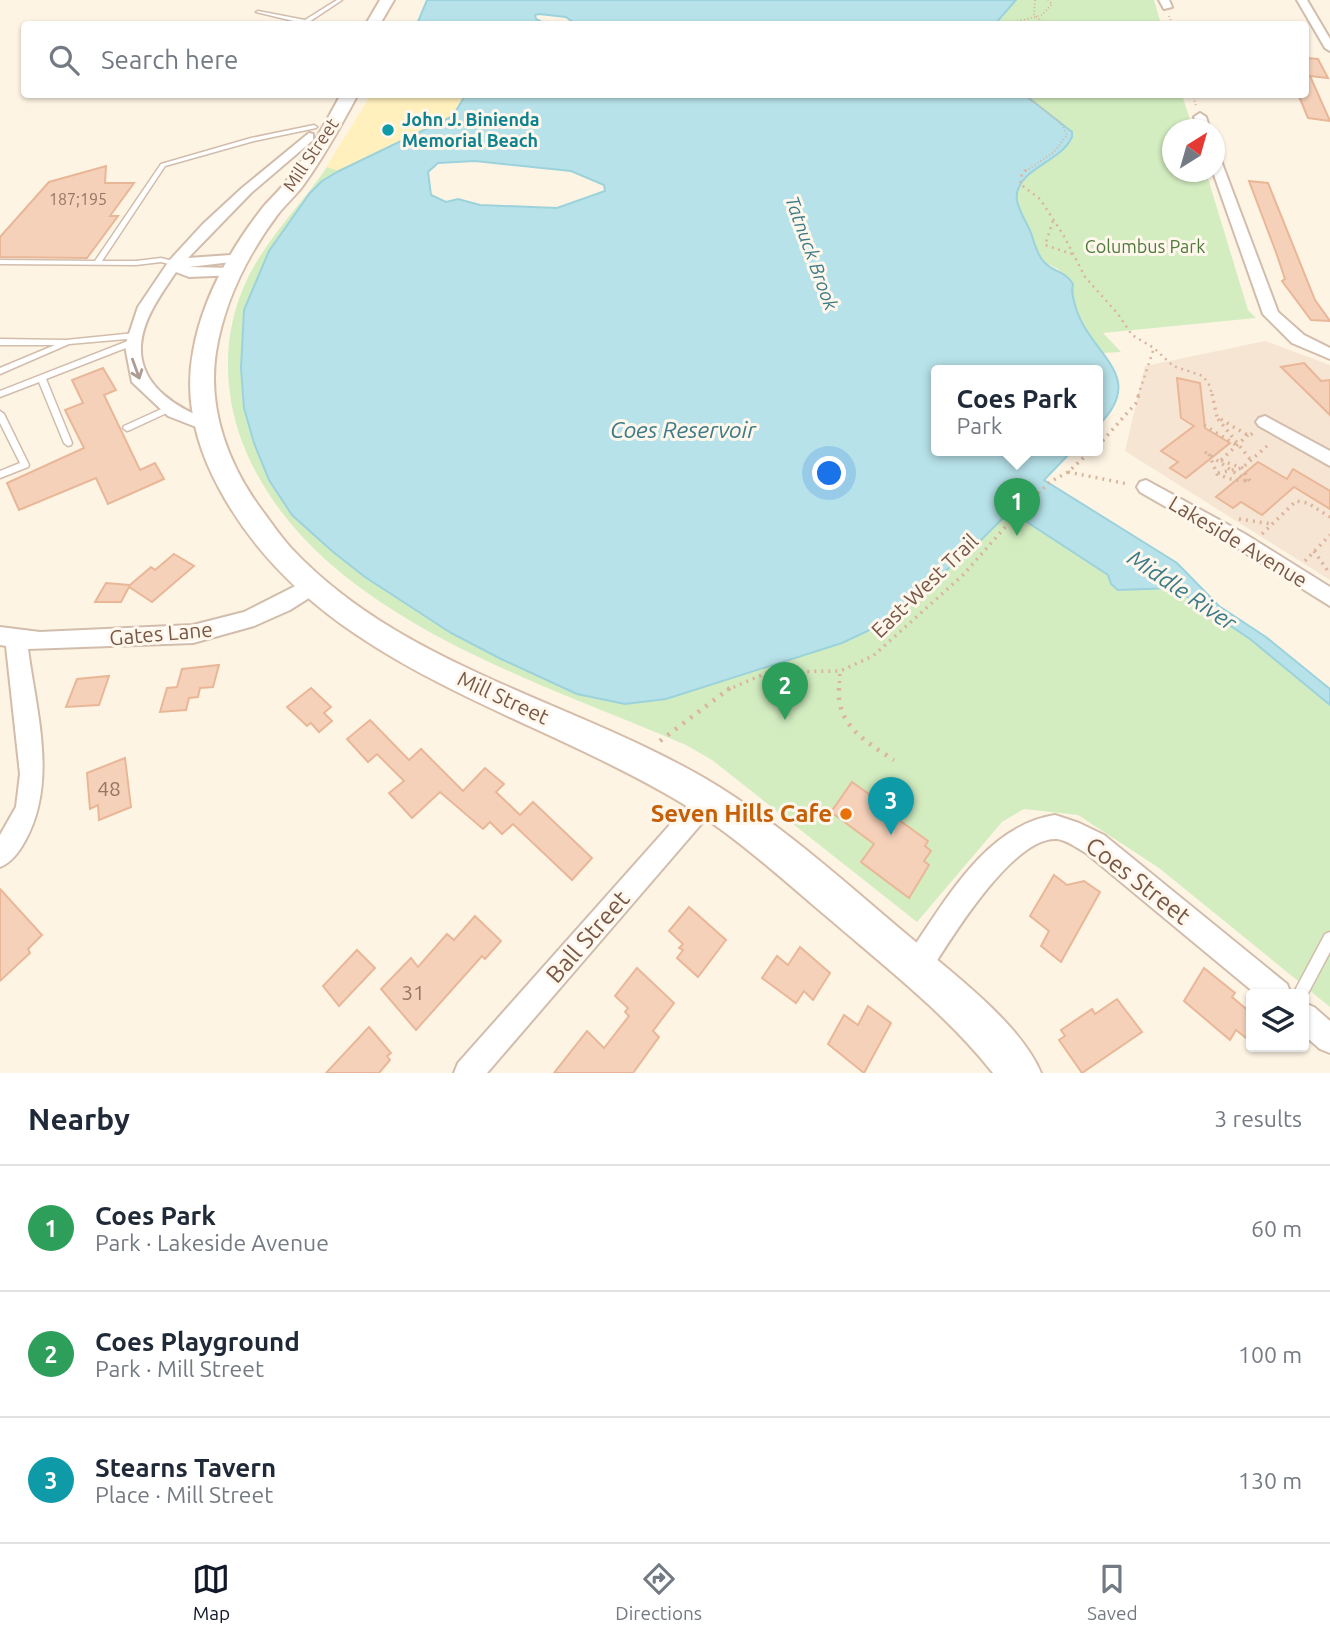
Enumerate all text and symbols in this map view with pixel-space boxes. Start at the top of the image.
search box [21,21,1309,98]
icon: search [45,41,83,79]
text: Search here [101,45,238,74]
place label: John J. Binienda Memorial Beach [402,109,540,150]
street label: Mill Street [278,114,342,195]
north arrow [1162,119,1225,182]
marker: John J. Binienda Memorial Beach [380,122,396,138]
house number: 187;195 [49,190,107,208]
water label: Tatnuck Brook [781,193,843,313]
park label: Columbus Park [1085,236,1205,256]
one-way arrow [131,358,144,379]
popup [931,365,1103,456]
text: Coes Park [957,384,1077,413]
text: Park [957,413,1002,438]
water label: Coes Reservoir [610,417,757,442]
your location [812,456,846,490]
pin: 1 [994,478,1040,536]
street label: Lakeside Avenue [1165,490,1312,592]
street label: East-West Trail [866,529,983,642]
water label: Middle River [1123,544,1242,636]
street label: Gates Lane [108,617,214,649]
pin: 2 [762,662,808,720]
street label: Mill Street [454,666,553,729]
house number: 48 [97,776,121,800]
pin: 3 [868,777,914,835]
place label: Seven Hills Cafe [651,800,832,827]
marker: Seven Hills Cafe [838,806,854,822]
street label: Coes Street [1081,832,1196,930]
street label: Ball Street [540,885,635,988]
house number: 31 [401,980,425,1004]
map controls [1246,989,1309,1052]
button: layers [1246,989,1309,1052]
text: Nearby [28,1102,130,1136]
text: 3 results [1214,1106,1302,1131]
text: Coes Park [95,1201,216,1230]
text: 1 [45,1216,57,1241]
text: 60 m [1251,1216,1302,1241]
text: Park · Lakeside Avenue [95,1230,329,1255]
text: Coes Playground [95,1327,300,1356]
text: 2 [45,1342,57,1367]
text: 100 m [1238,1342,1302,1367]
text: Park · Mill Street [95,1356,264,1381]
text: Stearns Tavern [95,1453,276,1482]
text: 3 [45,1468,57,1493]
text: 130 m [1238,1468,1302,1493]
text: Place · Mill Street [95,1482,273,1507]
tab: Map [192,1560,230,1624]
tab: Directions [615,1560,702,1624]
tab: Saved [1087,1560,1138,1624]

